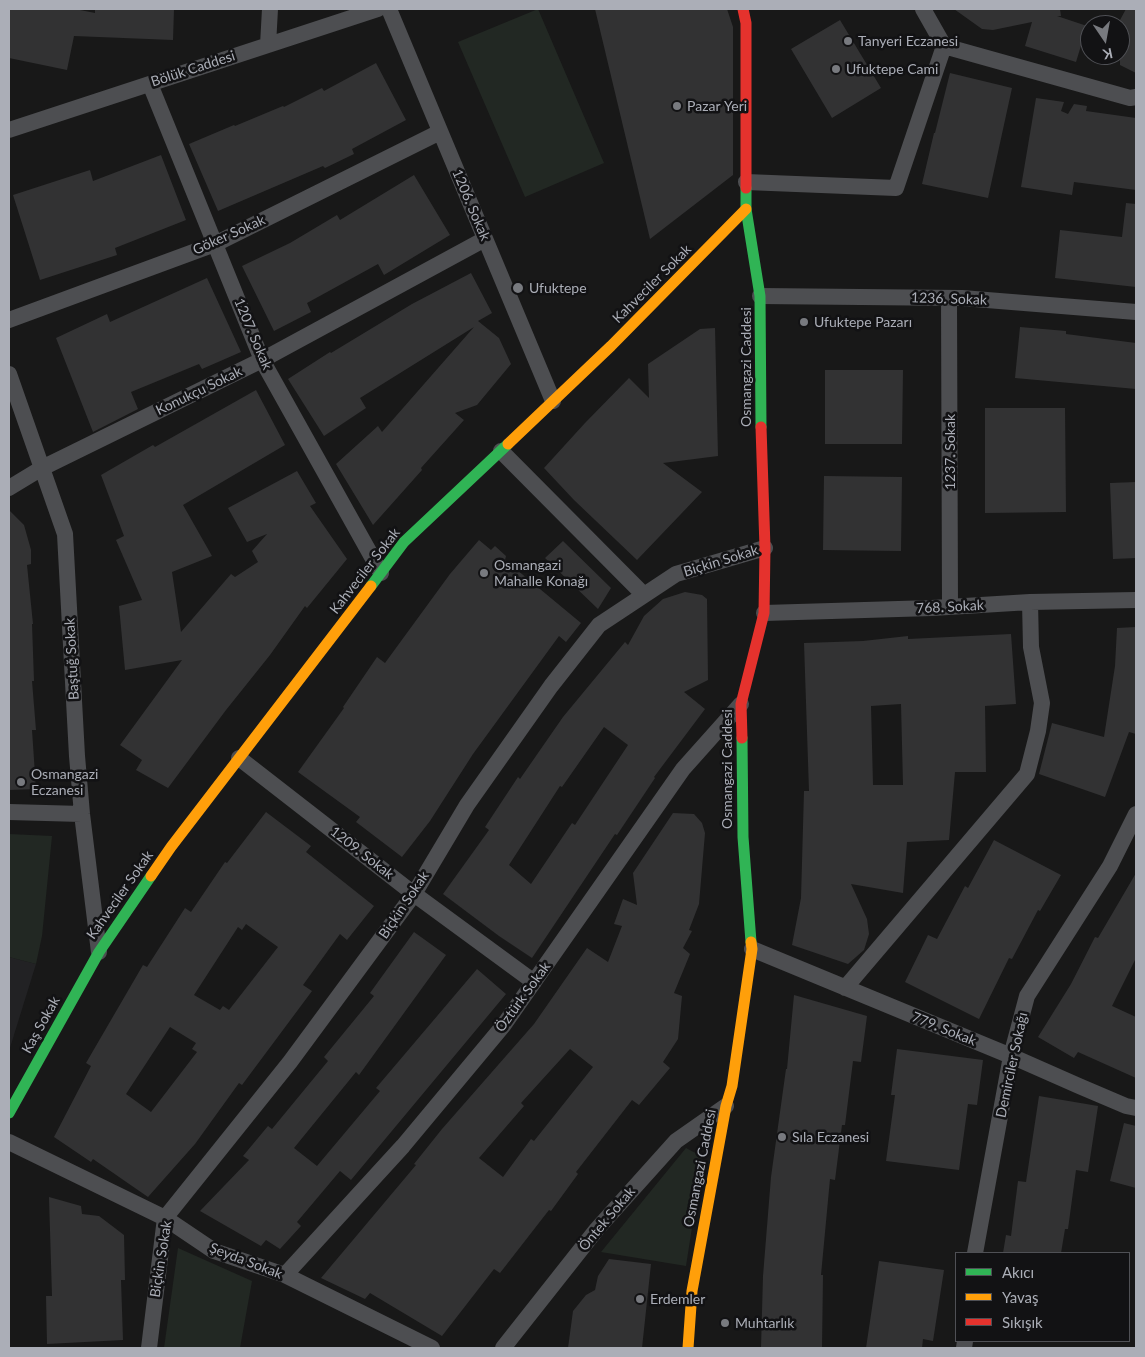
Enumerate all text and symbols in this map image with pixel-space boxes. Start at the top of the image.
north arrow [1080,15,1130,65]
place label: Tanyeri Eczanesi [858,33,958,49]
marker: Tanyeri Eczanesi [842,35,854,47]
text: K [1102,45,1114,63]
street label: Bölük Caddesi [149,47,237,91]
place label: Ufuktepe Cami [846,61,938,77]
marker: Ufuktepe Cami [830,63,842,75]
place label: Pazar Yeri [687,98,747,114]
marker: Pazar Yeri [671,100,683,112]
street label: 1206. Sokak [448,167,494,243]
street label: Göker Sokak [190,212,268,258]
street label: Kahveciler Sokak [609,241,695,327]
place label: Ufuktepe [529,280,587,296]
marker: Ufuktepe [511,281,525,295]
street label: 1236. Sokak [911,289,987,309]
street label: 1207. Sokak [230,296,276,372]
street label: Osmangazi Caddesi [738,307,754,427]
place label: Ufuktepe Pazarı [814,314,912,330]
marker: Ufuktepe Pazarı [798,316,810,328]
street label: Konukçu Sokak [153,363,245,419]
street label: 1237. Sokak [942,414,958,490]
street label: Kahveciler Sokak [326,525,404,617]
street label: Biçkin Sokak [681,542,761,580]
place label: Osmangazi Mahalle Konağı [494,557,588,590]
marker: Osmangazi Mahalle Konağı [478,567,490,579]
street label: 768. Sokak [916,597,984,617]
street label: Baştuğ Sokak [61,617,83,701]
street label: Osmangazi Caddesi [719,709,735,829]
place label: Osmangazi Eczanesi [31,766,98,799]
marker: Osmangazi Eczanesi [15,776,27,788]
street label: 1209. Sokak [327,823,397,883]
street label: Kahveciler Sokak [83,847,157,943]
street label: Biçkin Sokak [375,868,433,942]
street label: Öztürk Sokak [492,959,554,1035]
street label: Kaş Sokak [19,994,63,1056]
street label: 779. Sokak [909,1008,979,1050]
street label: Demirciler Sokağı [993,1011,1031,1119]
street label: Osmangazi Caddesi [680,1108,720,1228]
place label: Sıla Eczanesi [792,1129,869,1145]
marker: Sıla Eczanesi [776,1131,788,1143]
street label: Öntek Sokak [575,1184,639,1254]
street label: Biçkin Sokak [147,1219,175,1299]
street label: Şeyda Sokak [207,1239,285,1283]
legend [955,1252,1130,1342]
text: Akıcı [1002,1263,1034,1281]
text: Yavaş [1002,1288,1039,1306]
place label: Erdemler [650,1291,705,1307]
marker: Erdemler [634,1293,646,1305]
text: Sıkışık [1002,1313,1043,1331]
place label: Muhtarlık [735,1315,794,1331]
marker: Muhtarlık [719,1317,731,1329]

